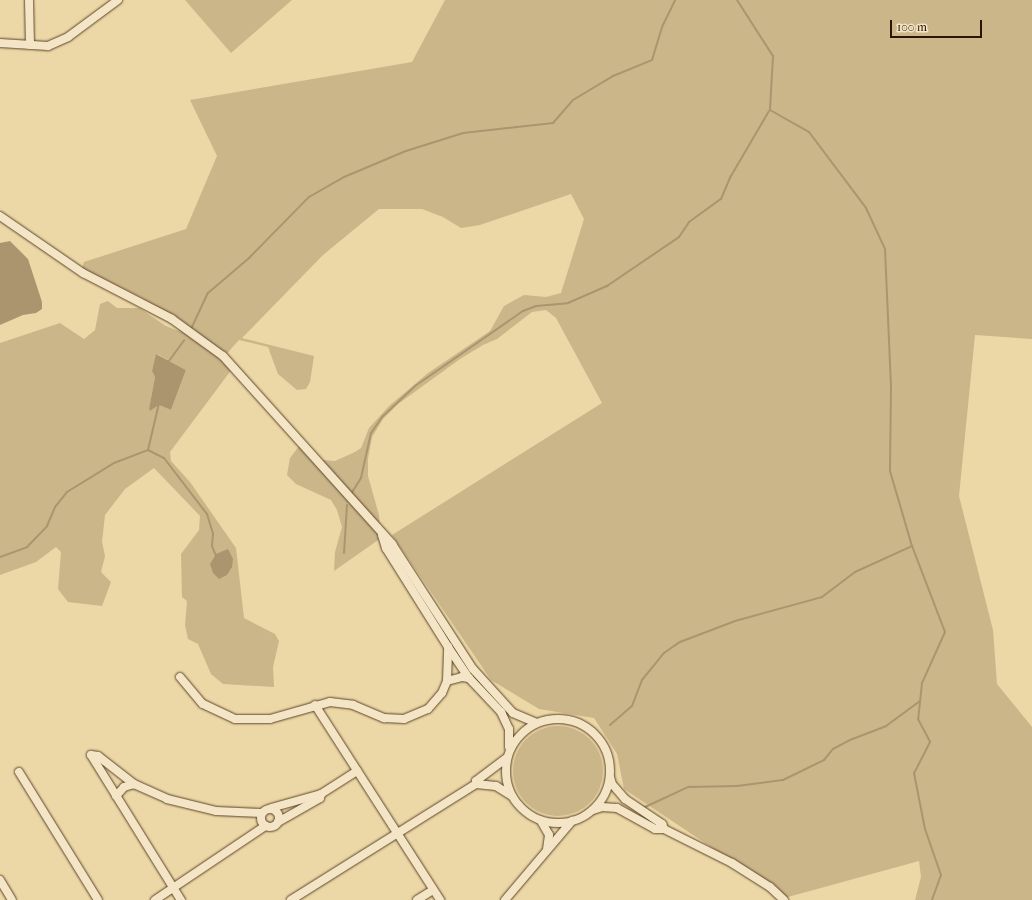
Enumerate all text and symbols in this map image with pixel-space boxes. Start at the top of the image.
scale bar [892,12,984,38]
text: 100 m [897,20,927,34]

